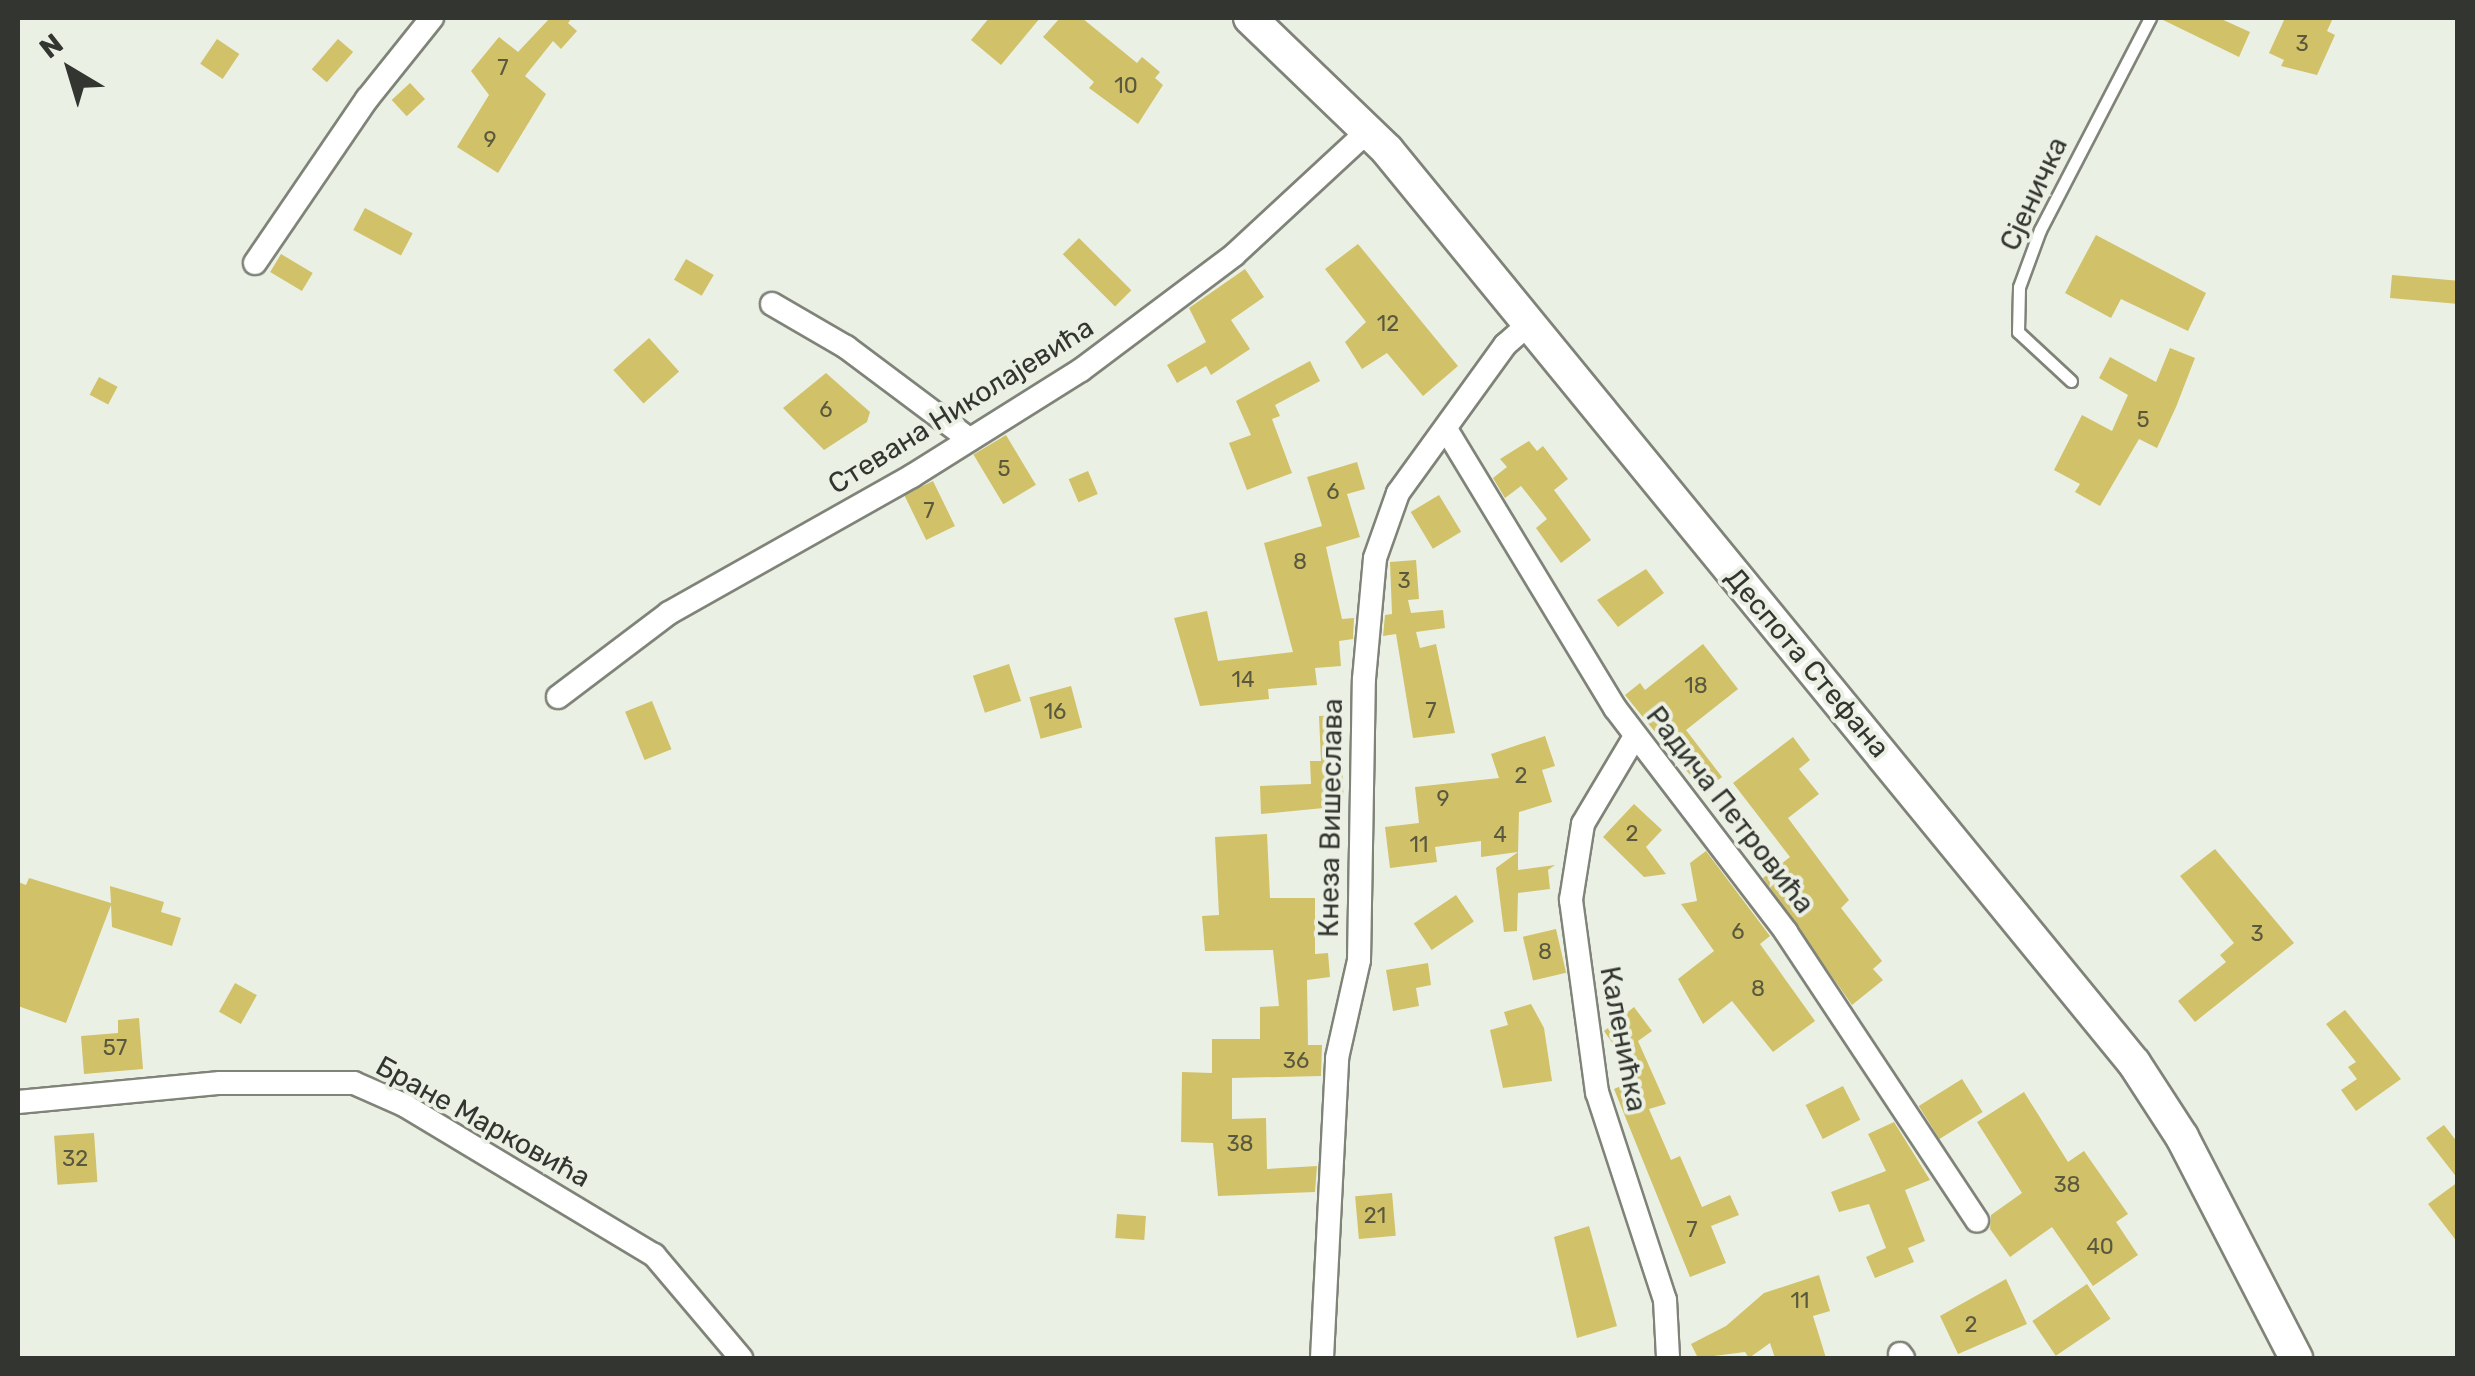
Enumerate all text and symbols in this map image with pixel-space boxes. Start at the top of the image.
north arrow [20,20,120,120]
text: N [33,27,69,65]
house number: 3 [2295,31,2309,57]
house number: 7 [497,55,509,81]
house number: 10 [1114,73,1138,99]
house number: 9 [483,127,497,153]
street label: Сјеничка [1993,132,2075,256]
street label: Стевана Николајевића [822,311,1100,501]
house number: 12 [1377,311,1399,337]
house number: 6 [819,397,833,423]
house number: 5 [2136,407,2150,433]
house number: 5 [997,456,1011,482]
house number: 6 [1326,479,1340,505]
house number: 7 [923,498,935,524]
house number: 8 [1293,549,1307,575]
street label: Деспота Стефана [1718,561,1896,765]
house number: 3 [1397,568,1411,594]
house number: 14 [1231,667,1255,693]
house number: 18 [1684,673,1708,699]
street label: Кнеза Вишеслава [1312,698,1350,938]
house number: 7 [1425,698,1437,724]
house number: 16 [1044,699,1066,725]
street label: Радича Петровића [1639,700,1821,920]
house number: 2 [1515,763,1527,789]
house number: 9 [1436,786,1450,812]
house number: 2 [1626,821,1638,847]
house number: 4 [1493,822,1507,848]
house number: 11 [1410,832,1428,858]
house number: 6 [1731,919,1745,945]
house number: 3 [2250,921,2264,947]
house number: 8 [1538,939,1552,965]
street label: Каленићка [1592,964,1654,1114]
house number: 8 [1751,976,1765,1002]
house number: 57 [103,1035,127,1061]
house number: 36 [1283,1048,1309,1074]
street label: Бране Марковића [370,1049,596,1195]
house number: 38 [1226,1131,1254,1157]
house number: 32 [62,1146,88,1172]
house number: 38 [2053,1172,2081,1198]
house number: 21 [1364,1203,1386,1229]
house number: 7 [1686,1217,1698,1243]
house number: 40 [2086,1234,2114,1260]
house number: 11 [1791,1288,1809,1314]
house number: 2 [1965,1312,1977,1338]

